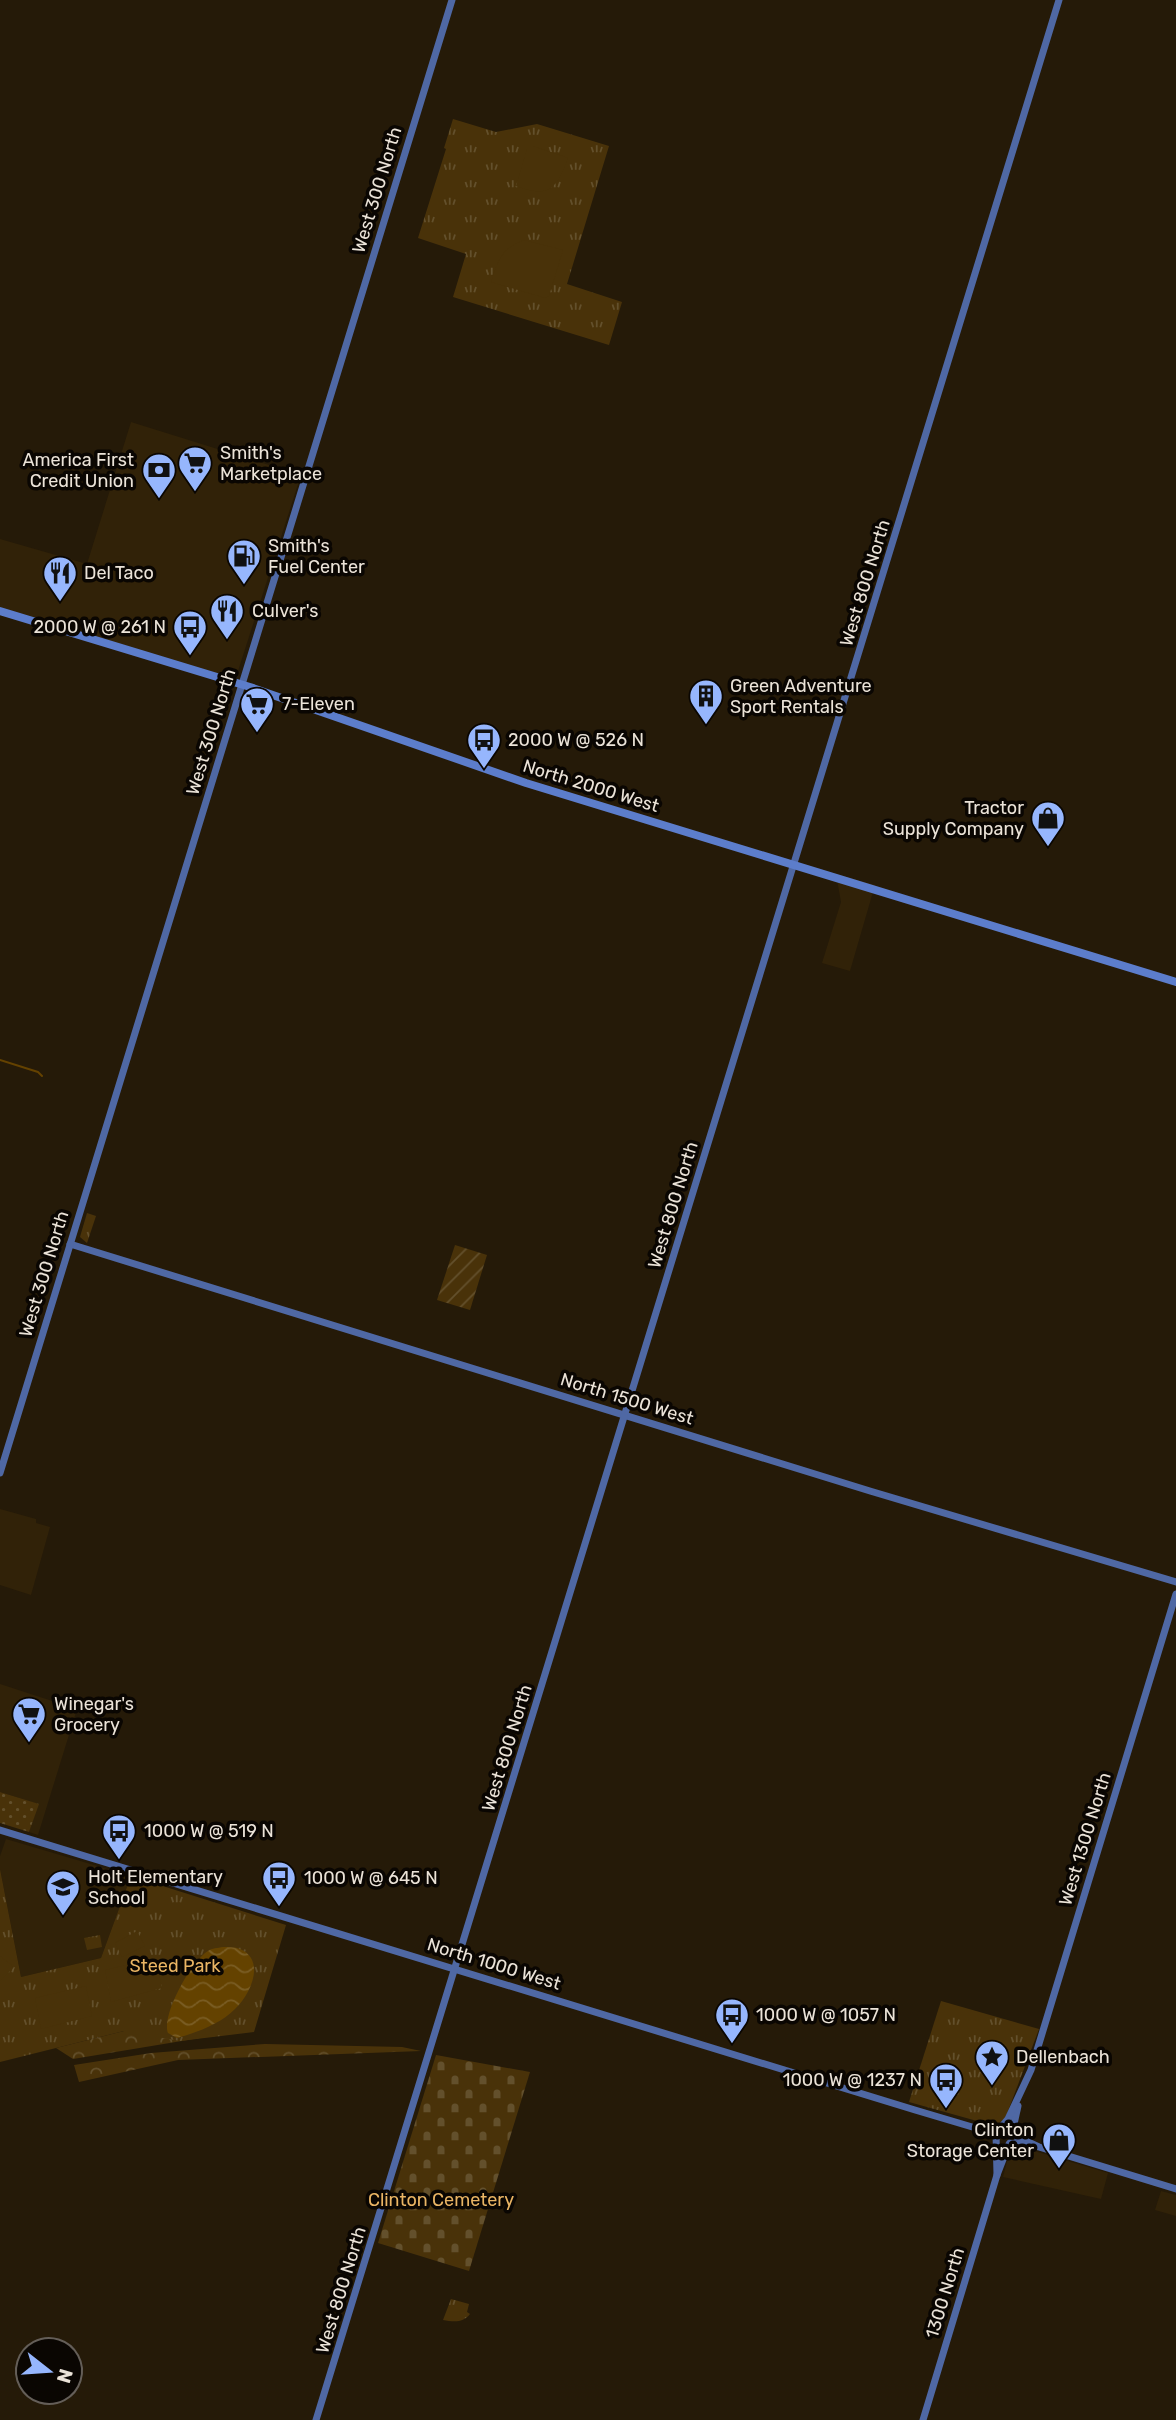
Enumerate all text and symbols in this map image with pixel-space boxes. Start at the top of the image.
street label: West 300 North [347,124,407,256]
place label: Smith's Marketplace [220,442,322,485]
supermarket icon: Smith's Marketplace [176,444,214,493]
place label: America First Credit Union [22,449,134,492]
bank icon: America First Credit Union [140,451,178,500]
street label: West 800 North [835,517,895,649]
place label: Smith's Fuel Center [268,535,365,578]
fuel station icon: Smith's Fuel Center [225,537,263,586]
restaurant icon: Del Taco [41,554,79,603]
place label: Del Taco [84,562,154,584]
restaurant icon: Culver's [208,592,246,641]
place label: Culver's [252,600,318,622]
bus stop icon: 2000 W @ 261 N [171,608,209,657]
place label: 2000 W @ 261 N [33,616,166,638]
street label: West 300 North [181,666,241,798]
place label: Green Adventure Sport Rentals [730,675,872,718]
building icon: Green Adventure Sport Rentals [687,677,725,726]
supermarket icon: 7-Eleven [238,685,276,734]
place label: 7-Eleven [282,693,355,715]
bus stop icon: 2000 W @ 526 N [465,721,503,770]
place label: 2000 W @ 526 N [508,729,644,751]
street label: North 2000 West [520,755,662,817]
place label: Tractor Supply Company [883,797,1024,840]
shop icon: Tractor Supply Company [1029,799,1067,848]
street label: West 800 North [643,1139,703,1271]
street label: West 300 North [14,1208,74,1340]
street label: North 1500 West [558,1368,696,1430]
street label: West 800 North [477,1682,537,1814]
place label: Winegar's Grocery [54,1693,134,1736]
supermarket icon: Winegar's Grocery [10,1695,48,1744]
street label: West 1300 North [1054,1770,1116,1908]
bus stop icon: 1000 W @ 519 N [100,1812,138,1861]
place label: 1000 W @ 519 N [144,1820,274,1842]
bus stop icon: 1000 W @ 645 N [260,1859,298,1908]
place label: Holt Elementary School [88,1866,223,1909]
place label: 1000 W @ 645 N [304,1867,438,1889]
school or university icon: Holt Elementary School [44,1868,82,1917]
street label: North 1000 West [425,1933,563,1995]
park label: Steed Park [130,1955,221,1977]
bus stop icon: 1000 W @ 1057 N [713,1996,751,2045]
place label: 1000 W @ 1057 N [756,2004,896,2026]
place icon: Dellenbach [973,2038,1011,2087]
place label: Dellenbach [1016,2046,1110,2068]
bus stop icon: 1000 W @ 1237 N [927,2061,965,2110]
place label: 1000 W @ 1237 N [783,2069,922,2091]
place label: Clinton Storage Center [907,2119,1034,2162]
shop icon: Clinton Storage Center [1040,2121,1078,2170]
park label: Clinton Cemetery [368,2189,514,2211]
street label: West 800 North [311,2224,371,2356]
street label: 1300 North [921,2245,969,2341]
north arrow [14,2336,84,2406]
text: N [52,2366,78,2386]

